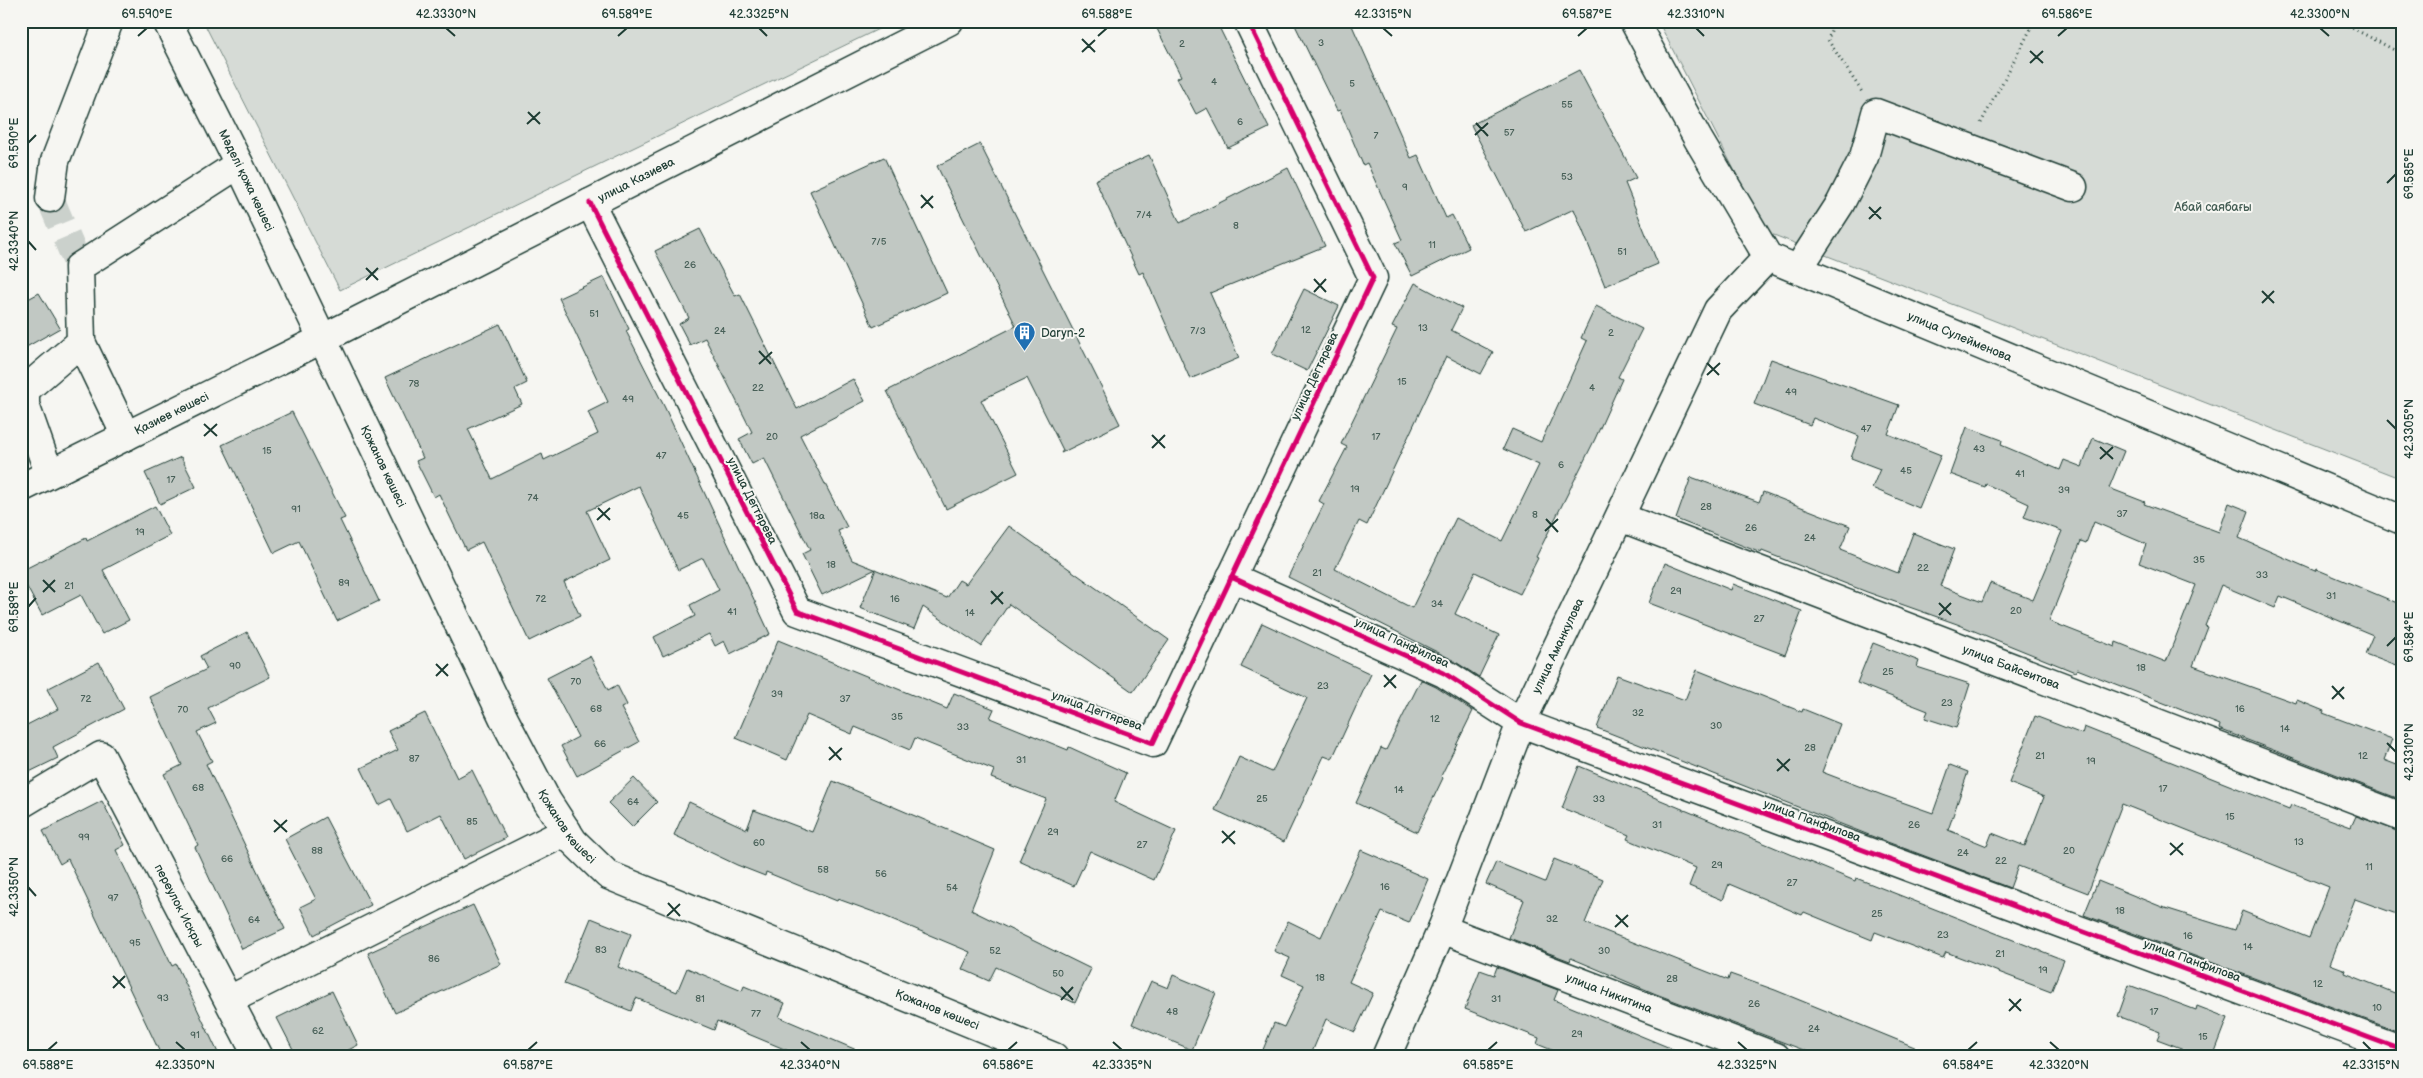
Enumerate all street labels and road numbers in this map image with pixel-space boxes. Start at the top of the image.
street label: Мәделі қожа көшесі [215,127,278,234]
street label: улица Казиева [595,154,677,205]
street label: улица Сулейменова [1905,308,2014,365]
street label: улица Дегтярева [1288,330,1342,422]
street label: Қазиев көшесі [132,389,211,438]
street label: Қожанов көшесі [357,423,409,510]
street label: улица Дегтярева [724,455,780,547]
street label: улица Аманкулова [1529,596,1587,696]
street label: улица Панфилова [1352,615,1452,671]
street label: улица Байсеитова [1960,642,2062,693]
street label: улица Дегтярева [1050,688,1144,734]
street label: Қожанов көшесі [535,787,599,867]
street label: улица Панфилова [1761,796,1863,846]
street label: переулок Искры [151,861,207,950]
street label: улица Панфилова [2141,936,2243,986]
street label: улица Никитина [1564,970,1654,1016]
street label: Қожанов көшесі [893,986,982,1033]

